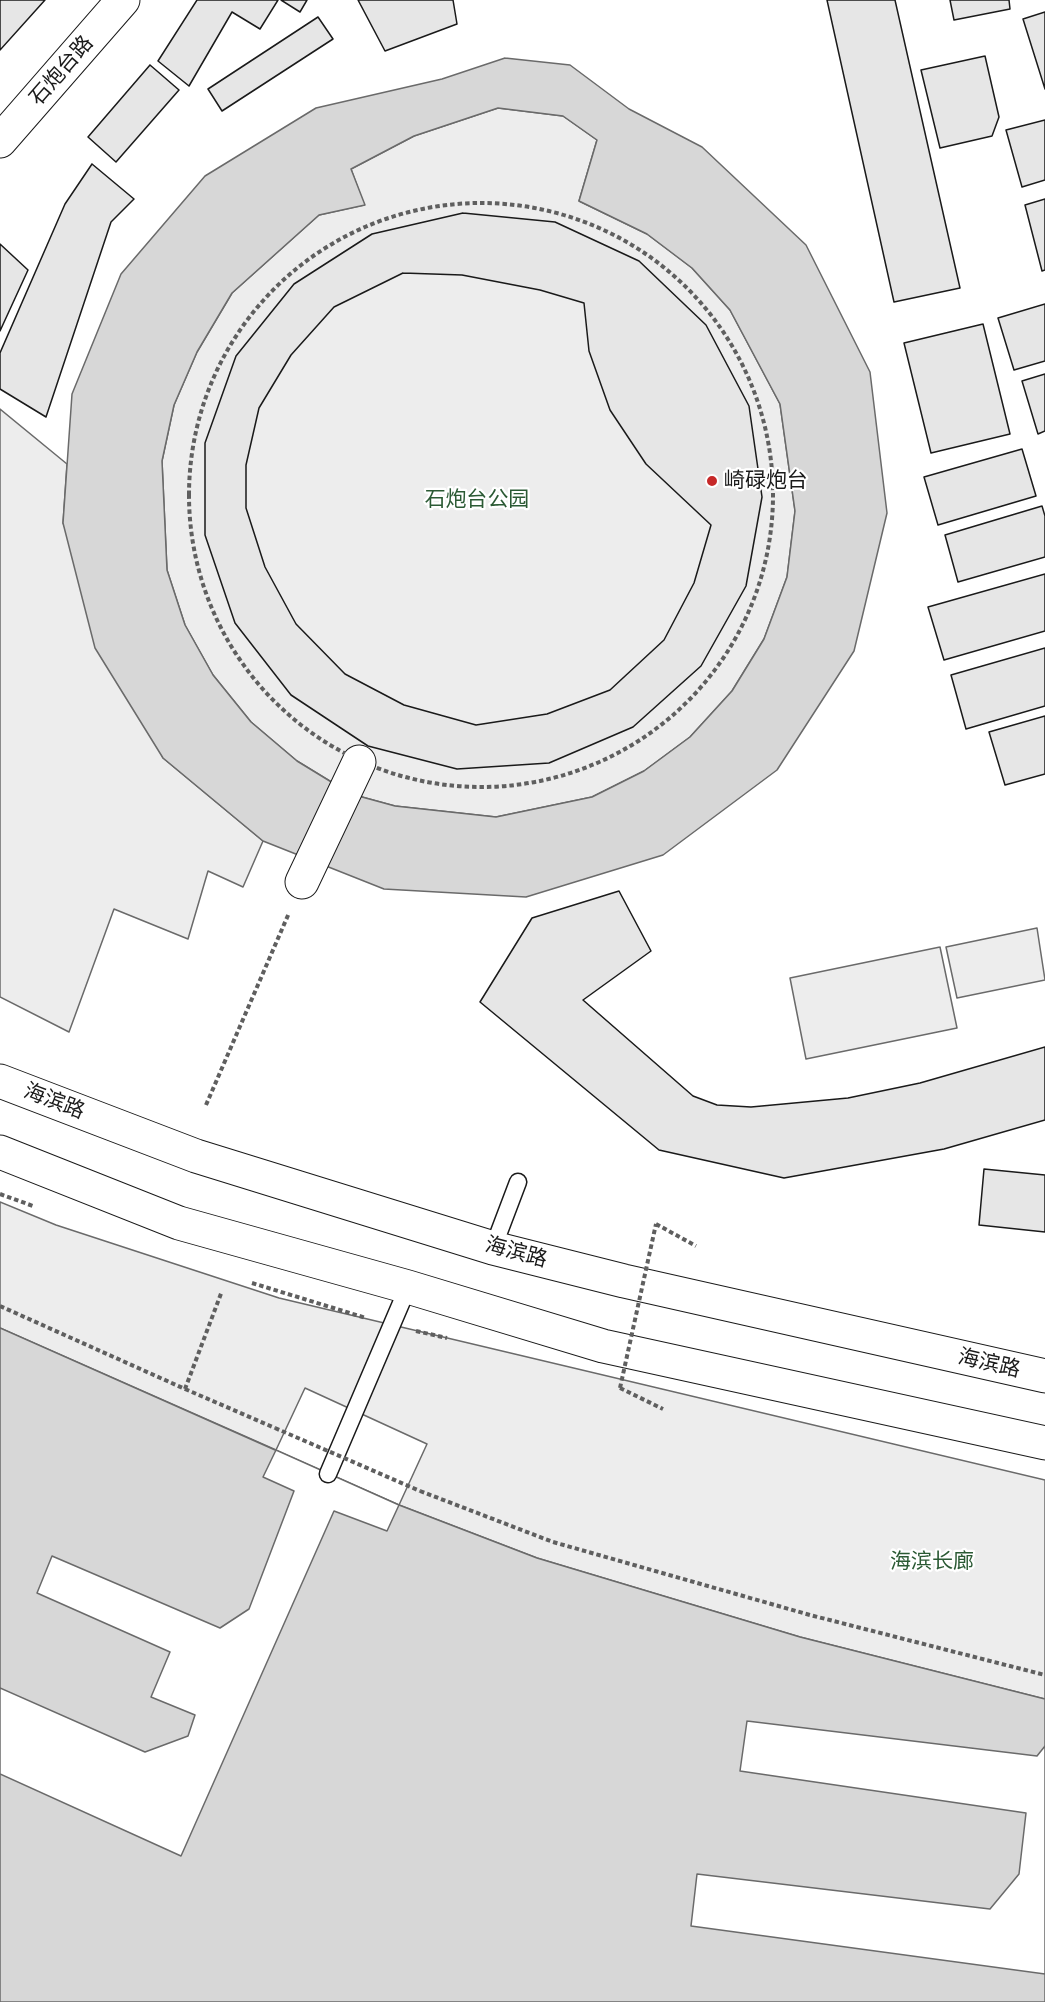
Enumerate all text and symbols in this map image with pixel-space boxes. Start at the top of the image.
street label: 石炮台路 [25,31,99,111]
place label: 崎碌炮台 [724,468,808,494]
marker: 崎碌炮台 [705,474,719,488]
park label: 石炮台公园 [425,487,529,513]
street label: 海滨路 [20,1079,88,1125]
street label: 海滨路 [482,1233,550,1273]
street label: 海滨路 [955,1345,1023,1383]
park label: 海滨长廊 [890,1549,974,1575]

